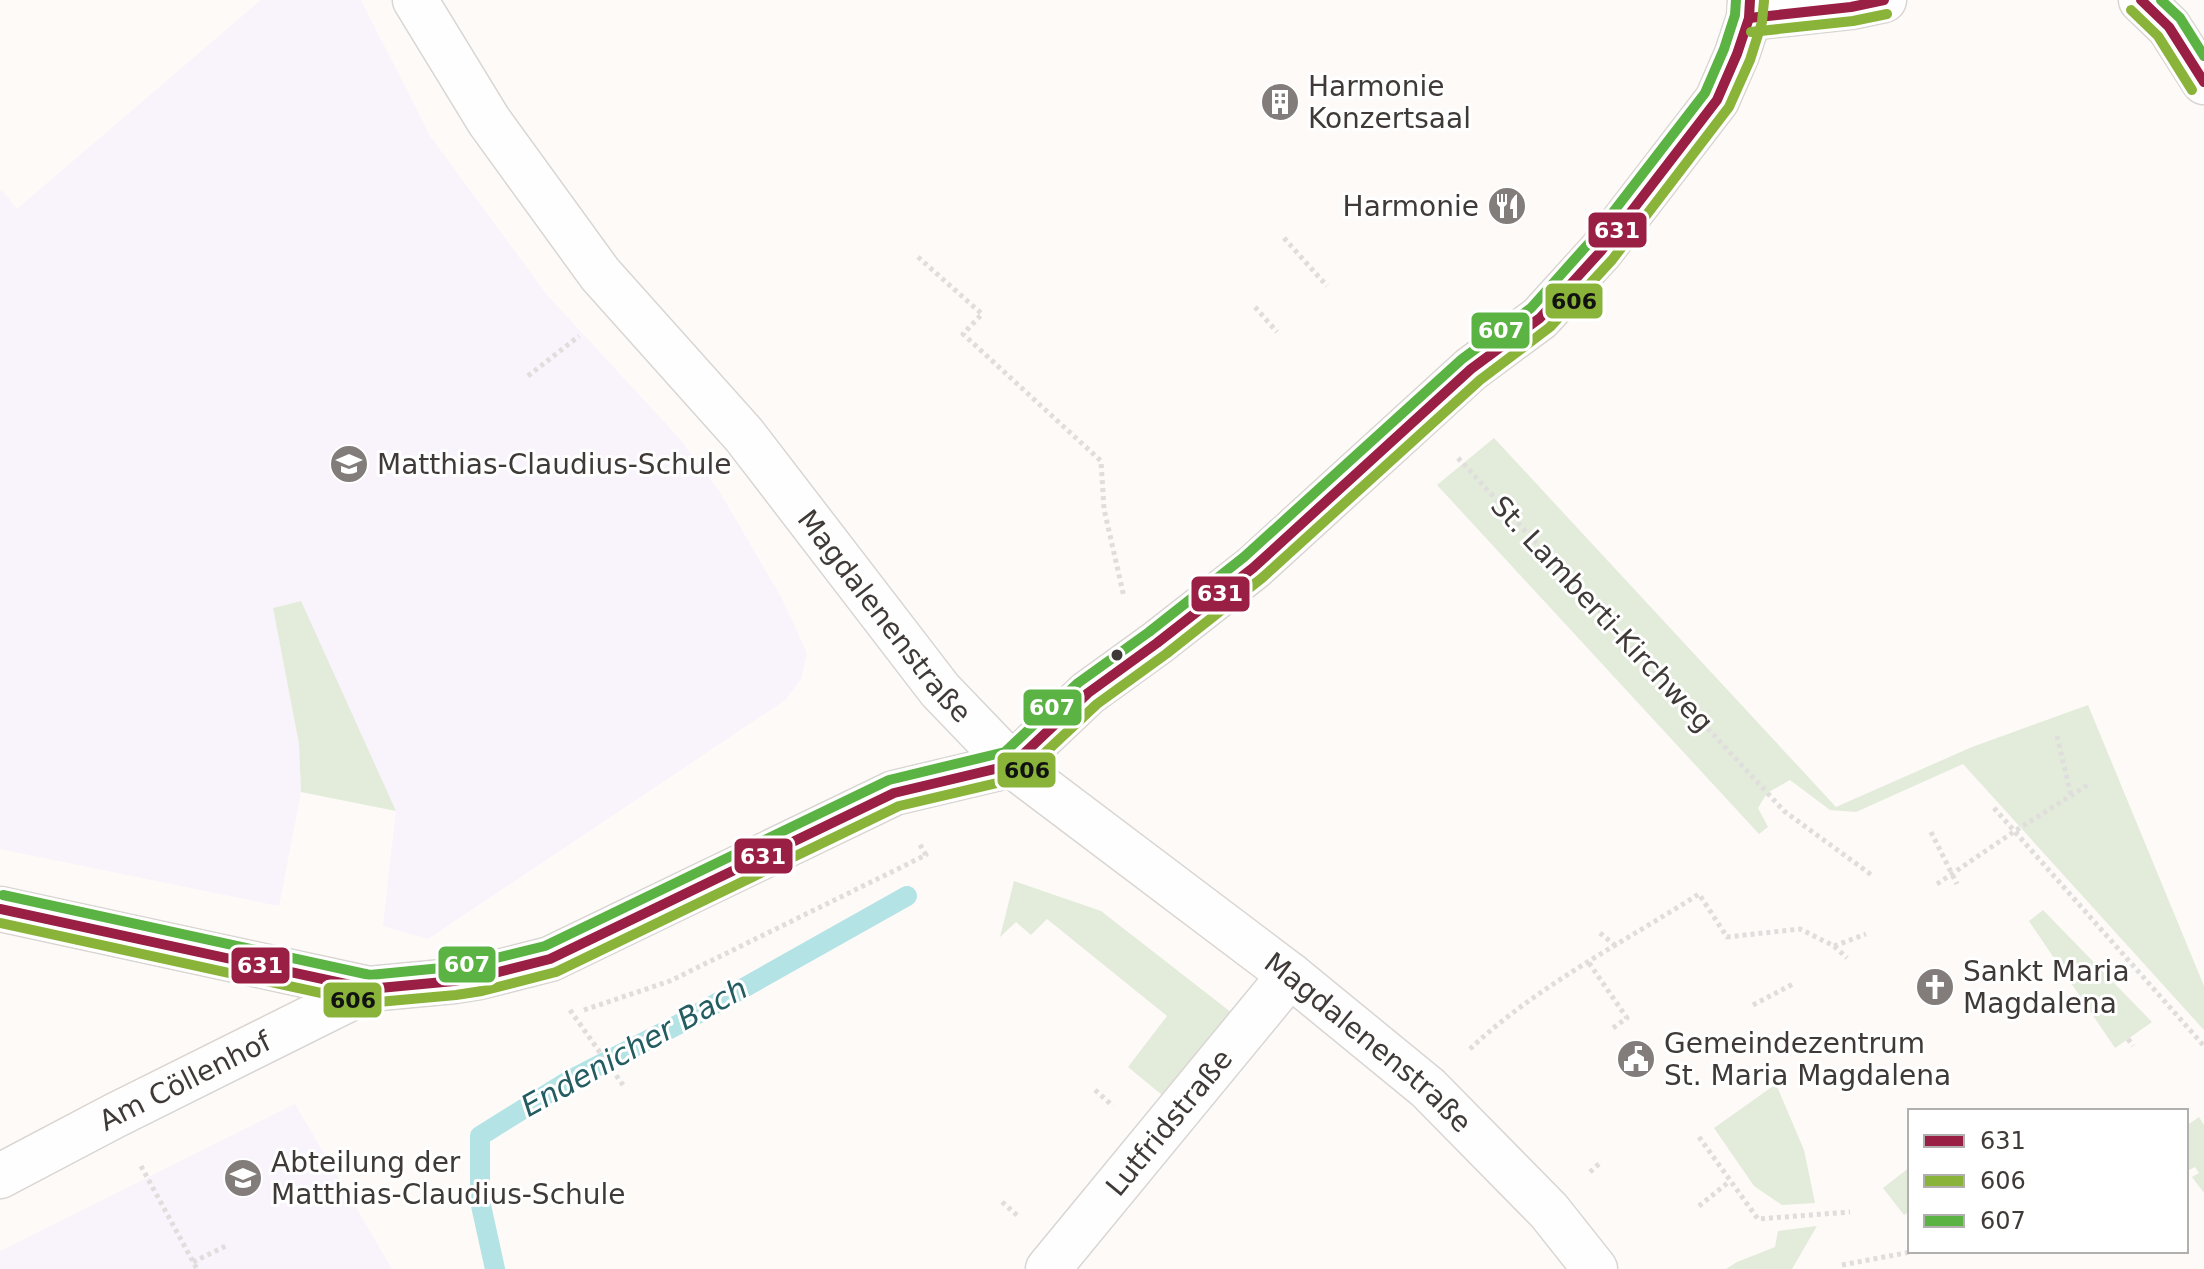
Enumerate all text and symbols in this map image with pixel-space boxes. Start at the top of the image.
place label: Harmonie Konzertsaal [1308,70,1471,135]
building icon: Harmonie Konzertsaal [1259,81,1301,123]
restaurant icon: Harmonie [1486,185,1528,227]
place label: Harmonie [1343,190,1479,223]
line badge: 631 [1587,211,1648,249]
text: 631 [1594,218,1640,243]
line badge: 606 [1544,282,1604,320]
text: 606 [1551,289,1597,314]
line badge: 607 [1470,311,1531,350]
text: 607 [1478,318,1524,343]
school or university icon: Matthias-Claudius-Schule [328,443,370,485]
place label: Matthias-Claudius-Schule [377,448,732,481]
street label: St. Lamberti-Kirchweg [1484,489,1720,739]
street label: Magdalenenstraße [791,503,978,729]
line badge: 631 [1190,575,1251,613]
text: 631 [1197,581,1243,606]
unlabelled marker [1109,647,1125,663]
line badge: 607 [1022,688,1083,727]
text: 607 [1029,695,1075,720]
line badge: 606 [996,751,1057,789]
text: 606 [1004,758,1050,783]
line badge: 631 [733,837,794,875]
text: 631 [740,844,786,869]
line badge: 607 [437,945,497,984]
street label: Magdalenenstraße [1258,945,1479,1139]
line badge: 631 [230,946,291,985]
text: 607 [444,952,490,977]
text: 631 [237,953,283,978]
place label: Sankt Maria Magdalena [1963,955,2130,1020]
church icon: Sankt Maria Magdalena [1914,966,1956,1008]
water label: Endenicher Bach [515,970,753,1124]
line badge: 606 [322,981,383,1019]
text: 606 [330,988,376,1013]
street label: Am Cöllenhof [93,1024,277,1137]
place label: Gemeindezentrum St. Maria Magdalena [1664,1027,1951,1092]
public building icon: Gemeindezentrum St. Maria Magdalena [1615,1038,1657,1080]
street label: Lutfridstraße [1099,1042,1239,1202]
legend [1908,1109,2188,1253]
text: 631 [1980,1127,2026,1155]
place label: Abteilung der Matthias-Claudius-Schule [271,1146,626,1211]
school or university icon: Abteilung der Matthias-Claudius-Schule [222,1157,264,1199]
text: 606 [1980,1167,2026,1195]
text: 607 [1980,1207,2026,1235]

